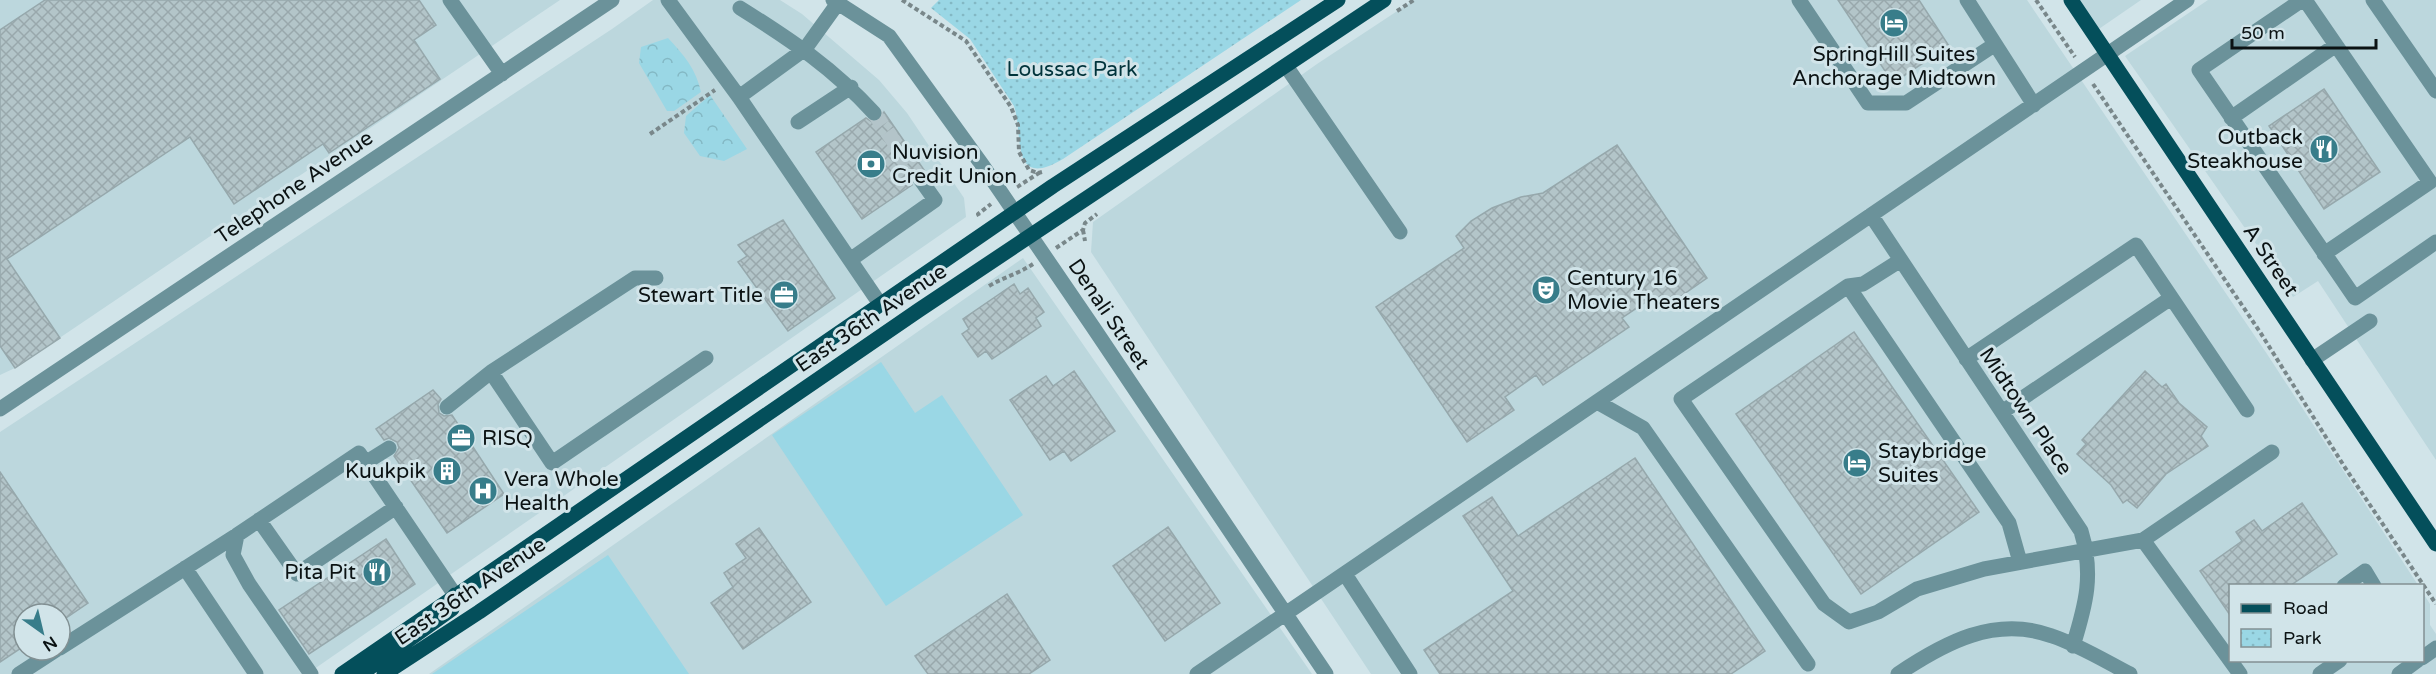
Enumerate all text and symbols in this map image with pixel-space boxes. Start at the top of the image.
hotel icon: SpringHill Suites Anchorage Midtown [1878,7,1910,39]
scale bar [2232,12,2376,50]
text: 50 m [2241,22,2285,44]
place label: SpringHill Suites Anchorage Midtown [1792,42,1996,91]
park label: Loussac Park [1006,57,1138,82]
street label: Telephone Avenue [211,125,378,249]
place label: Outback Steakhouse [2187,125,2303,174]
restaurant icon: Outback Steakhouse [2308,133,2340,165]
place label: Nuvision Credit Union [892,140,1017,189]
bank icon: Nuvision Credit Union [855,148,887,180]
street label: A Street [2238,220,2304,301]
street label: Denali Street [1062,254,1155,374]
street label: East 36th Avenue [791,259,951,378]
place label: Century 16 Movie Theaters [1567,266,1720,315]
theatre icon: Century 16 Movie Theaters [1530,274,1562,306]
office icon: Stewart Title [768,279,800,311]
place label: Stewart Title [638,283,763,308]
street label: Midtown Place [1974,343,2077,480]
office icon: RISQ [445,422,477,454]
place label: RISQ [482,426,533,451]
place label: Staybridge Suites [1878,439,1986,488]
hotel icon: Staybridge Suites [1841,447,1873,479]
building icon: Kuukpik [431,455,463,487]
place label: Kuukpik [345,459,426,484]
place label: Vera Whole Health [504,467,619,516]
hospital icon: Vera Whole Health [467,475,499,507]
street label: East 36th Avenue [390,532,550,651]
restaurant icon: Pita Pit [361,556,393,588]
place label: Pita Pit [284,560,356,585]
legend [2229,584,2424,662]
text: Road [2283,597,2328,619]
north arrow [12,602,72,662]
text: Park [2283,627,2322,649]
text: N [39,632,61,655]

